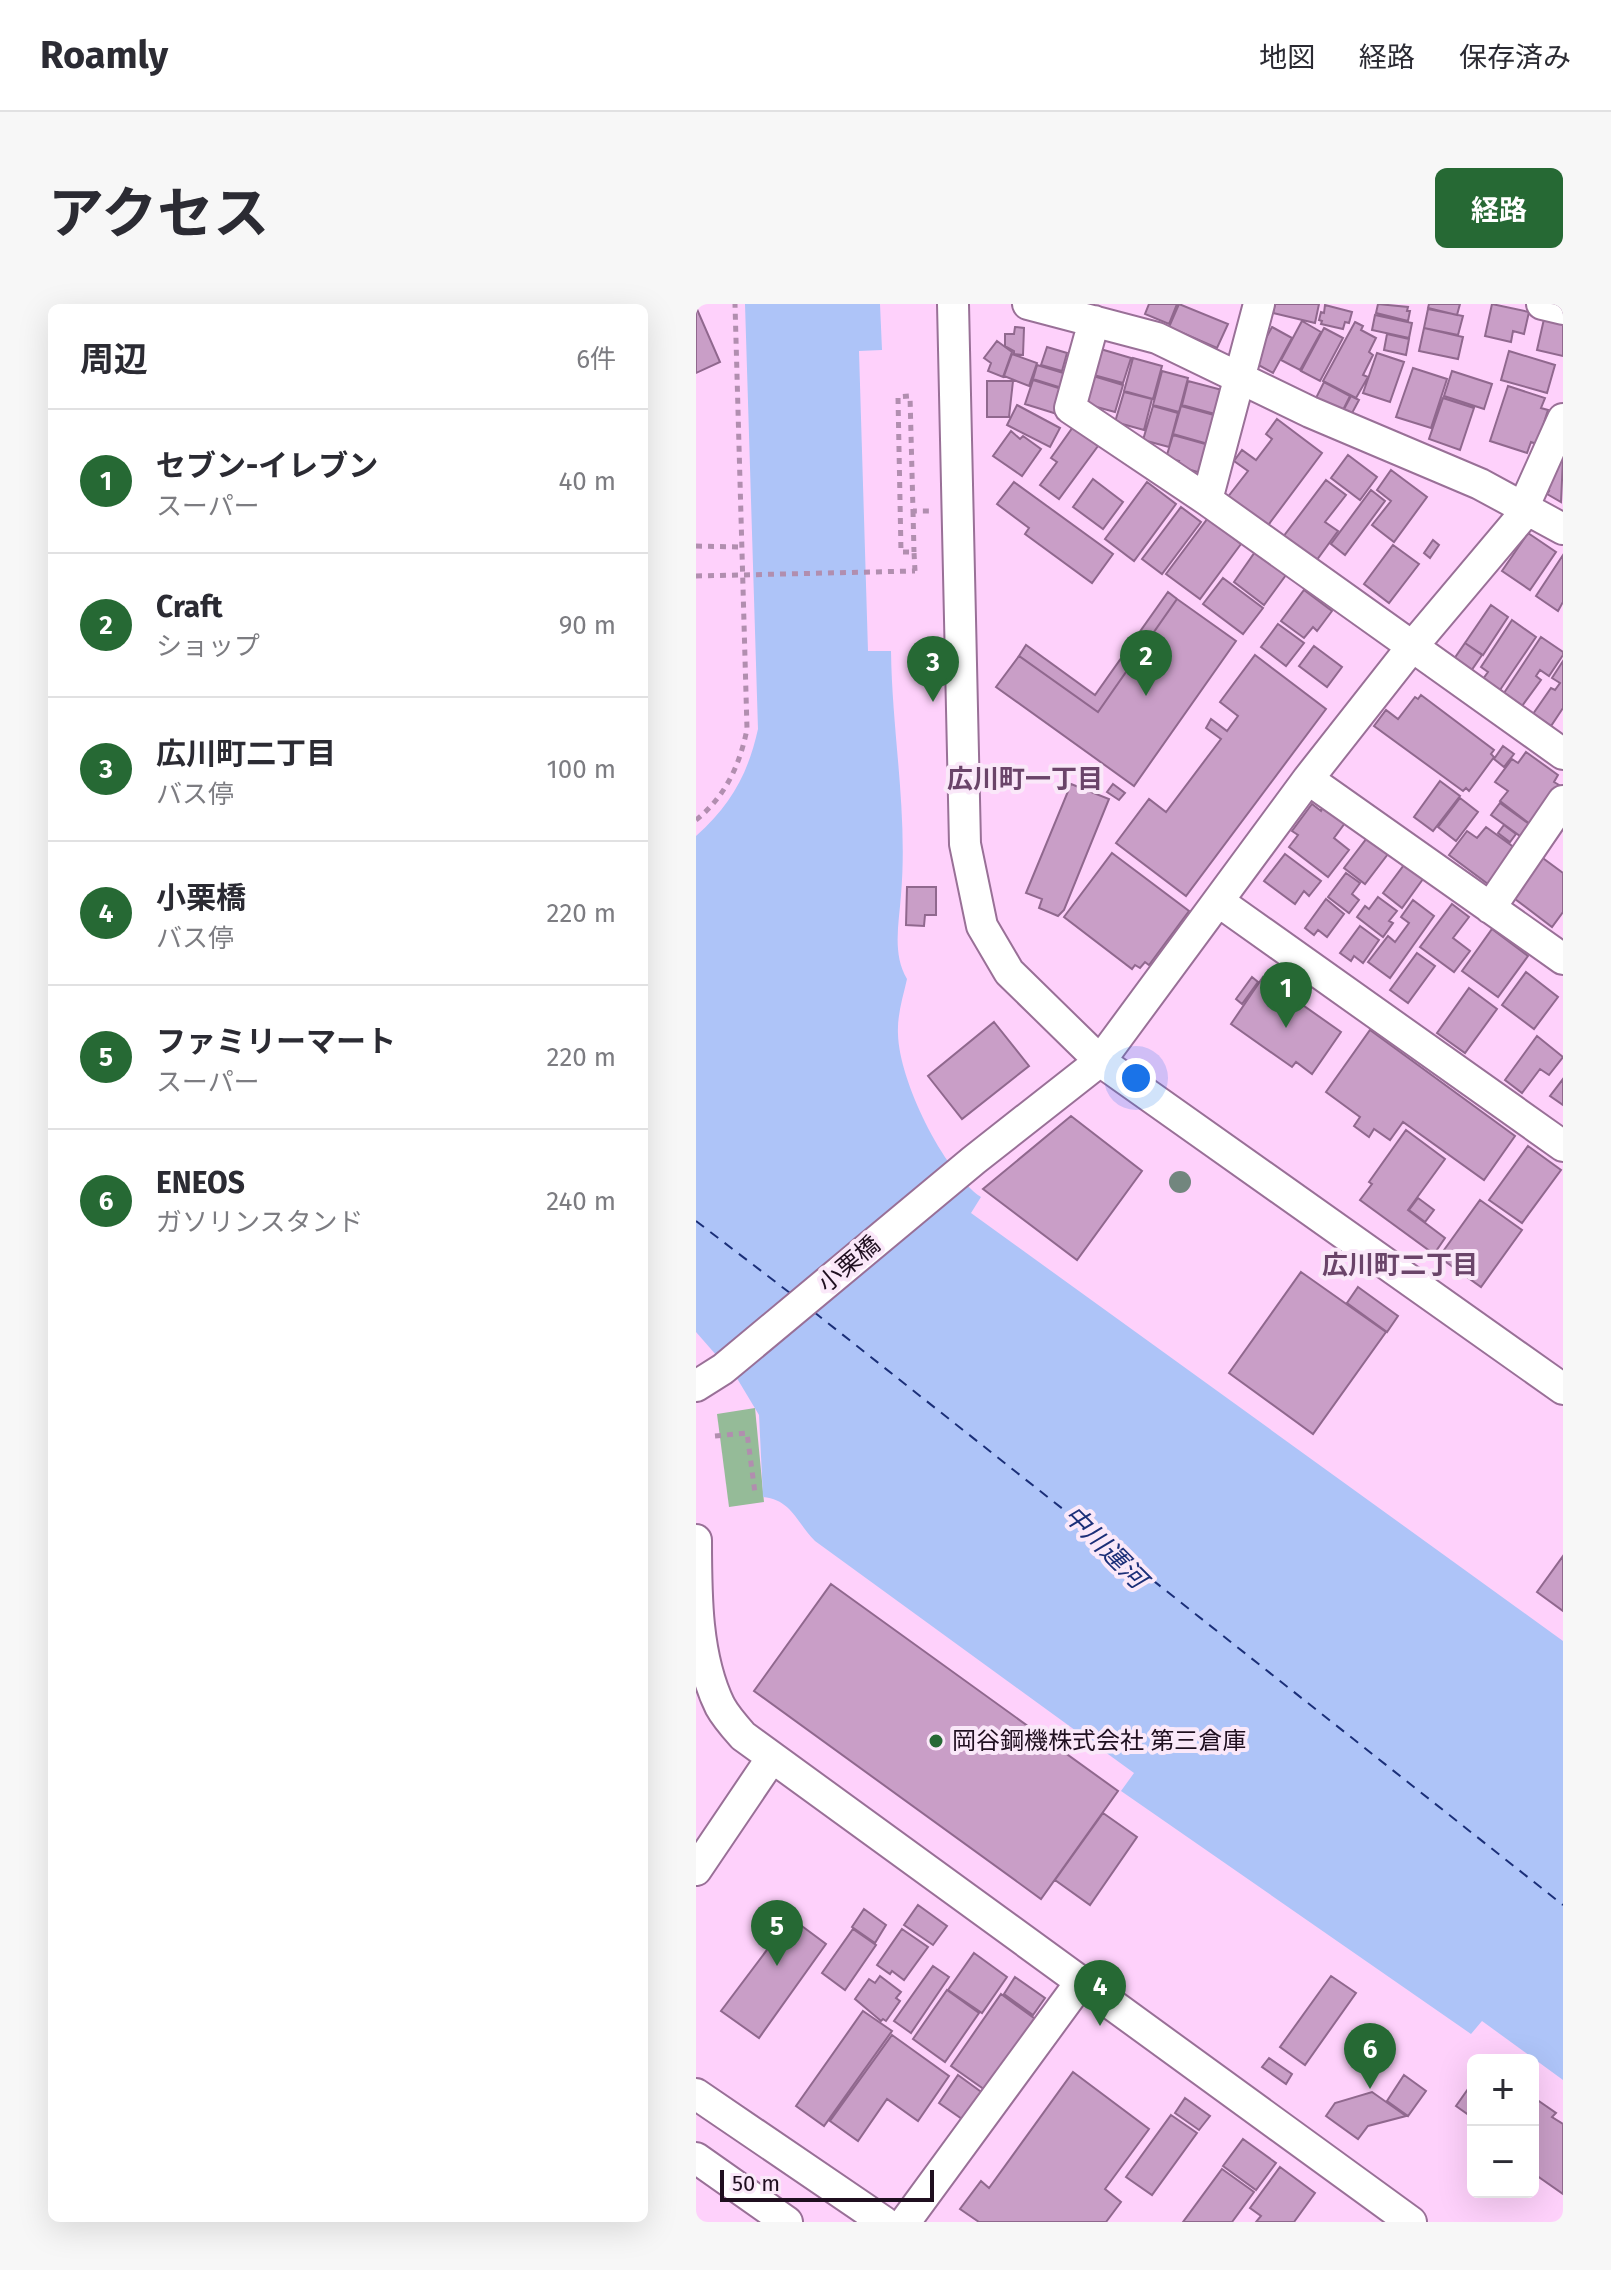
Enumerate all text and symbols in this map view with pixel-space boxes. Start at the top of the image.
text: Roamly [40,32,168,78]
text: 地図 [1259,41,1315,74]
text: 経路 [1359,41,1415,74]
text: 保存済み [1459,41,1571,74]
button: 経路 [1435,168,1563,248]
text: アクセス [48,181,269,248]
text: 周辺 [80,339,148,380]
text: 6件 [576,344,616,375]
text: セブン-イレブン [156,448,378,484]
text: 1 [100,466,112,497]
text: 40 m [558,466,616,497]
text: スーパー [156,491,260,522]
text: Craft [156,589,223,625]
text: 2 [99,610,113,641]
text: 90 m [559,610,616,641]
pin: 2 [1120,630,1172,696]
text: ショップ [156,631,260,662]
pin: 3 [907,636,959,702]
text: 広川町二丁目 [156,736,336,772]
text: 3 [99,754,113,785]
text: 100 m [547,754,616,785]
district label: 広川町一丁目 [947,764,1103,795]
text: バス停 [156,779,234,810]
text: 小栗橋 [156,880,246,916]
text: 4 [99,898,113,929]
text: 220 m [547,898,616,929]
text: バス停 [156,923,234,954]
pin: 1 [1260,962,1312,1028]
text: ファミリーマート [156,1024,396,1060]
text: 5 [99,1042,113,1073]
text: 220 m [547,1042,616,1073]
your location [1116,1058,1156,1098]
text: スーパー [156,1067,260,1098]
text: ENEOS [156,1165,245,1201]
text: 6 [99,1186,113,1217]
text: 240 m [546,1186,616,1217]
text: ガソリンスタンド [156,1207,363,1238]
street label: 小栗橋 [812,1230,886,1298]
district label: 広川町二丁目 [1322,1250,1478,1281]
water label: 中川運河 [1057,1499,1156,1598]
place label: 岡谷鋼機株式会社 第三倉庫 [952,1727,1246,1755]
marker: 岡谷鋼機株式会社 第三倉庫 [927,1732,945,1750]
pin: 5 [751,1900,803,1966]
pin: 4 [1074,1960,1126,2026]
pin: 6 [1344,2023,1396,2089]
map controls [1467,2054,1539,2198]
button: + [1467,2054,1539,2126]
button: − [1467,2126,1539,2198]
scale bar [720,2166,934,2202]
text: 50 m [732,2170,780,2197]

